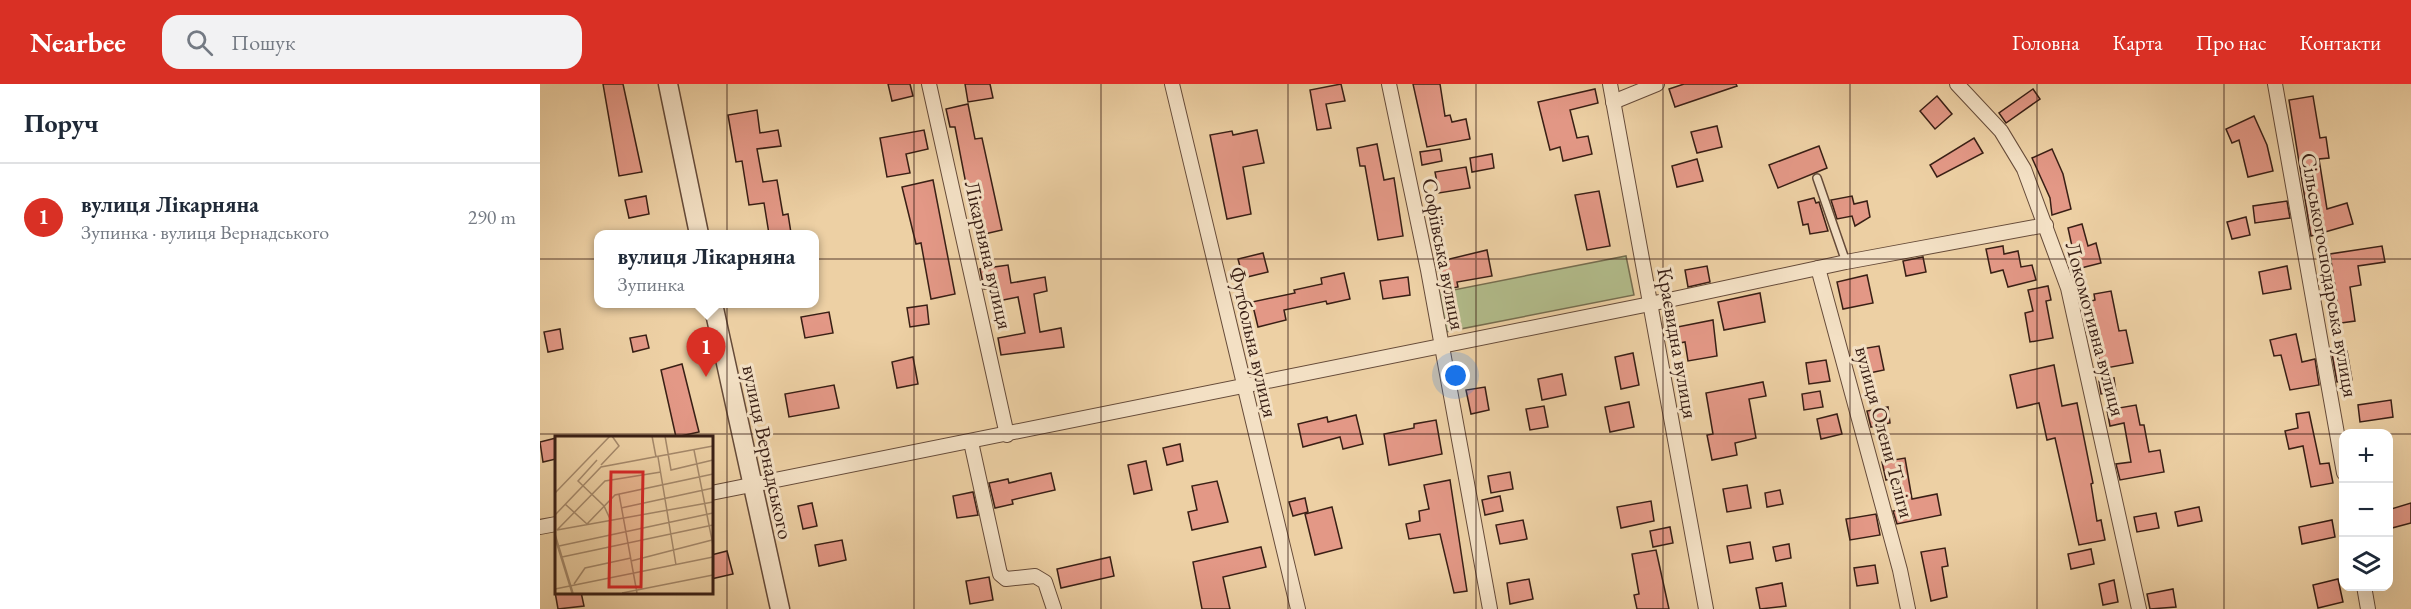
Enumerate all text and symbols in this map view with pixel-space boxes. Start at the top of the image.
search box [162,15,582,69]
text: Nearbee [30,24,126,60]
icon: search [183,26,216,59]
text: Пошук [231,28,295,57]
text: Головна [2012,29,2080,56]
text: Карта [2113,29,2163,56]
text: Про нас [2196,29,2266,56]
text: Контакти [2299,29,2381,56]
text: Поруч [24,106,99,140]
street label: Сільськогосподарська вулиця [2295,151,2365,399]
street label: Софіївська вулиця [1416,176,1472,332]
street label: Лікарняна вулиця [959,178,1019,332]
text: вулиця Лікарняна [81,190,259,219]
text: 1 [38,204,49,230]
text: 290 m [468,204,516,230]
text: Зупинка · вулиця Вернадського [81,219,329,245]
popup [594,230,819,308]
street label: Локомотивна вулиця [2060,239,2132,419]
text: вулиця Лікарняна [618,242,795,271]
street label: Футбольна вулиця [1224,264,1284,420]
street label: Краєвидна вулиця [1651,265,1705,421]
text: Зупинка [618,271,685,297]
pin: 1 [686,328,726,377]
street label: вулиця Олени Теліги [1849,343,1921,521]
your location [1441,361,1470,390]
street label: вулиця Вернадського [736,362,800,542]
map controls [2339,429,2393,591]
button: + [2339,429,2393,483]
inset map [555,436,712,594]
button: − [2339,483,2393,537]
button: layers [2339,537,2393,591]

